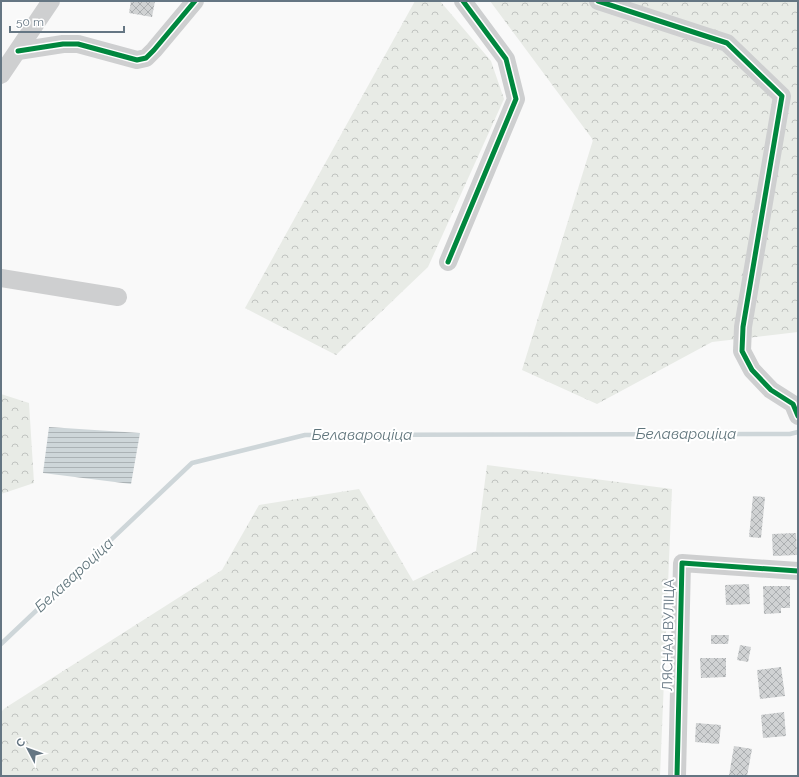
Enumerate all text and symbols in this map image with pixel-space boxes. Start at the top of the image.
scale bar [10,8,124,34]
text: 50 m [16,15,44,29]
water label: Белавароціца [636,425,736,443]
water label: Белавароціца [312,426,412,444]
water label: Белавароціца [31,534,117,616]
street label: ЛЯСНАЯ ВУЛІЦА [659,578,677,691]
north arrow [8,729,48,769]
text: С [13,735,29,750]

